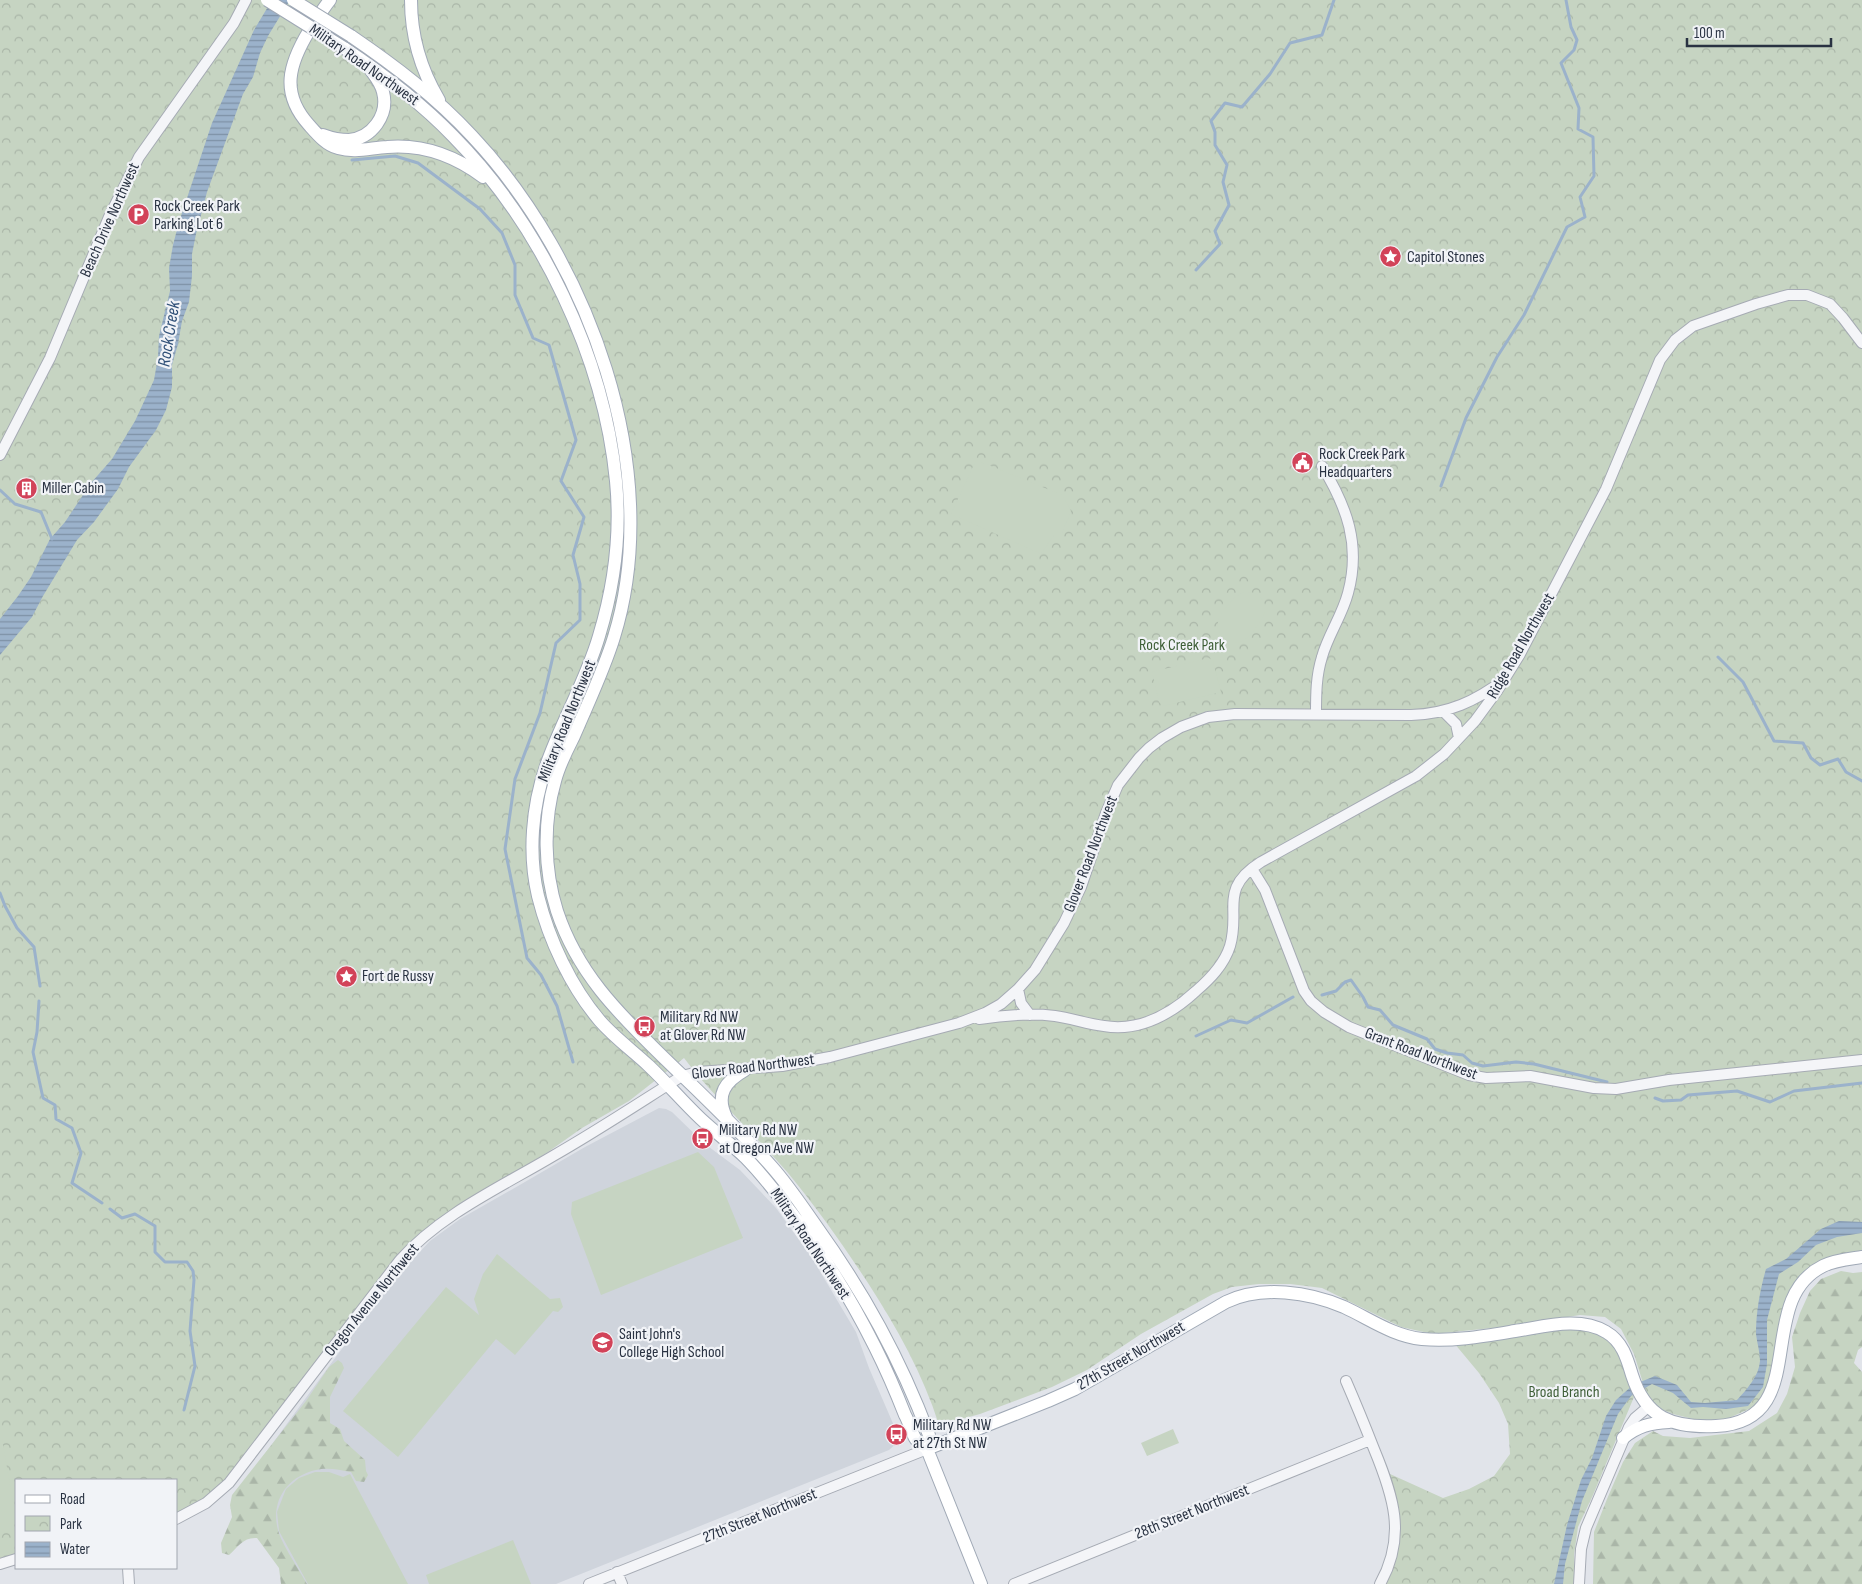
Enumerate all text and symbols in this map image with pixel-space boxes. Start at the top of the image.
scale bar [1687,15,1831,47]
street label: Military Road Northwest [305,20,423,110]
text: 100 m [1694,24,1725,43]
street label: Beach Drive Northwest [76,160,144,280]
place label: Rock Creek Park Parking Lot 6 [154,197,240,234]
parking icon: Rock Creek Park Parking Lot 6 [126,203,150,227]
place icon: Capitol Stones [1379,245,1403,269]
place label: Capitol Stones [1407,248,1485,267]
water label: Rock Creek [153,299,185,368]
place label: Rock Creek Park Headquarters [1319,445,1405,482]
public building icon: Rock Creek Park Headquarters [1291,451,1315,475]
building icon: Miller Cabin [14,476,38,500]
place label: Miller Cabin [42,479,104,498]
street label: Ridge Road Northwest [1483,590,1559,702]
park label: Rock Creek Park [1139,636,1225,655]
street label: Military Road Northwest [534,657,600,785]
street label: Glover Road Northwest [1060,793,1122,915]
place icon: Fort de Russy [334,964,358,988]
place label: Fort de Russy [362,967,434,986]
place label: Military Rd NW at Glover Rd NW [660,1008,746,1045]
bus stop icon: Military Rd NW at Glover Rd NW [632,1014,656,1038]
street label: Grant Road Northwest [1362,1024,1480,1084]
street label: Glover Road Northwest [690,1050,816,1084]
place label: Military Rd NW at Oregon Ave NW [719,1121,814,1158]
bus stop icon: Military Rd NW at Oregon Ave NW [691,1127,715,1151]
street label: Military Road Northwest [766,1185,854,1303]
street label: Oregon Avenue Northwest [321,1240,423,1360]
street label: 27th Street Northwest [1074,1317,1188,1394]
place label: Saint John's College High School [619,1325,724,1362]
school or university icon: Saint John's College High School [591,1331,615,1355]
park label: Broad Branch [1528,1383,1600,1402]
place label: Military Rd NW at 27th St NW [913,1416,992,1453]
bus stop icon: Military Rd NW at 27th St NW [885,1422,909,1446]
legend [15,1479,178,1569]
street label: 28th Street Northwest [1132,1480,1252,1544]
street label: 27th Street Northwest [700,1484,820,1547]
text: Road [60,1490,85,1509]
text: Park [60,1515,82,1534]
text: Water [60,1540,91,1559]

